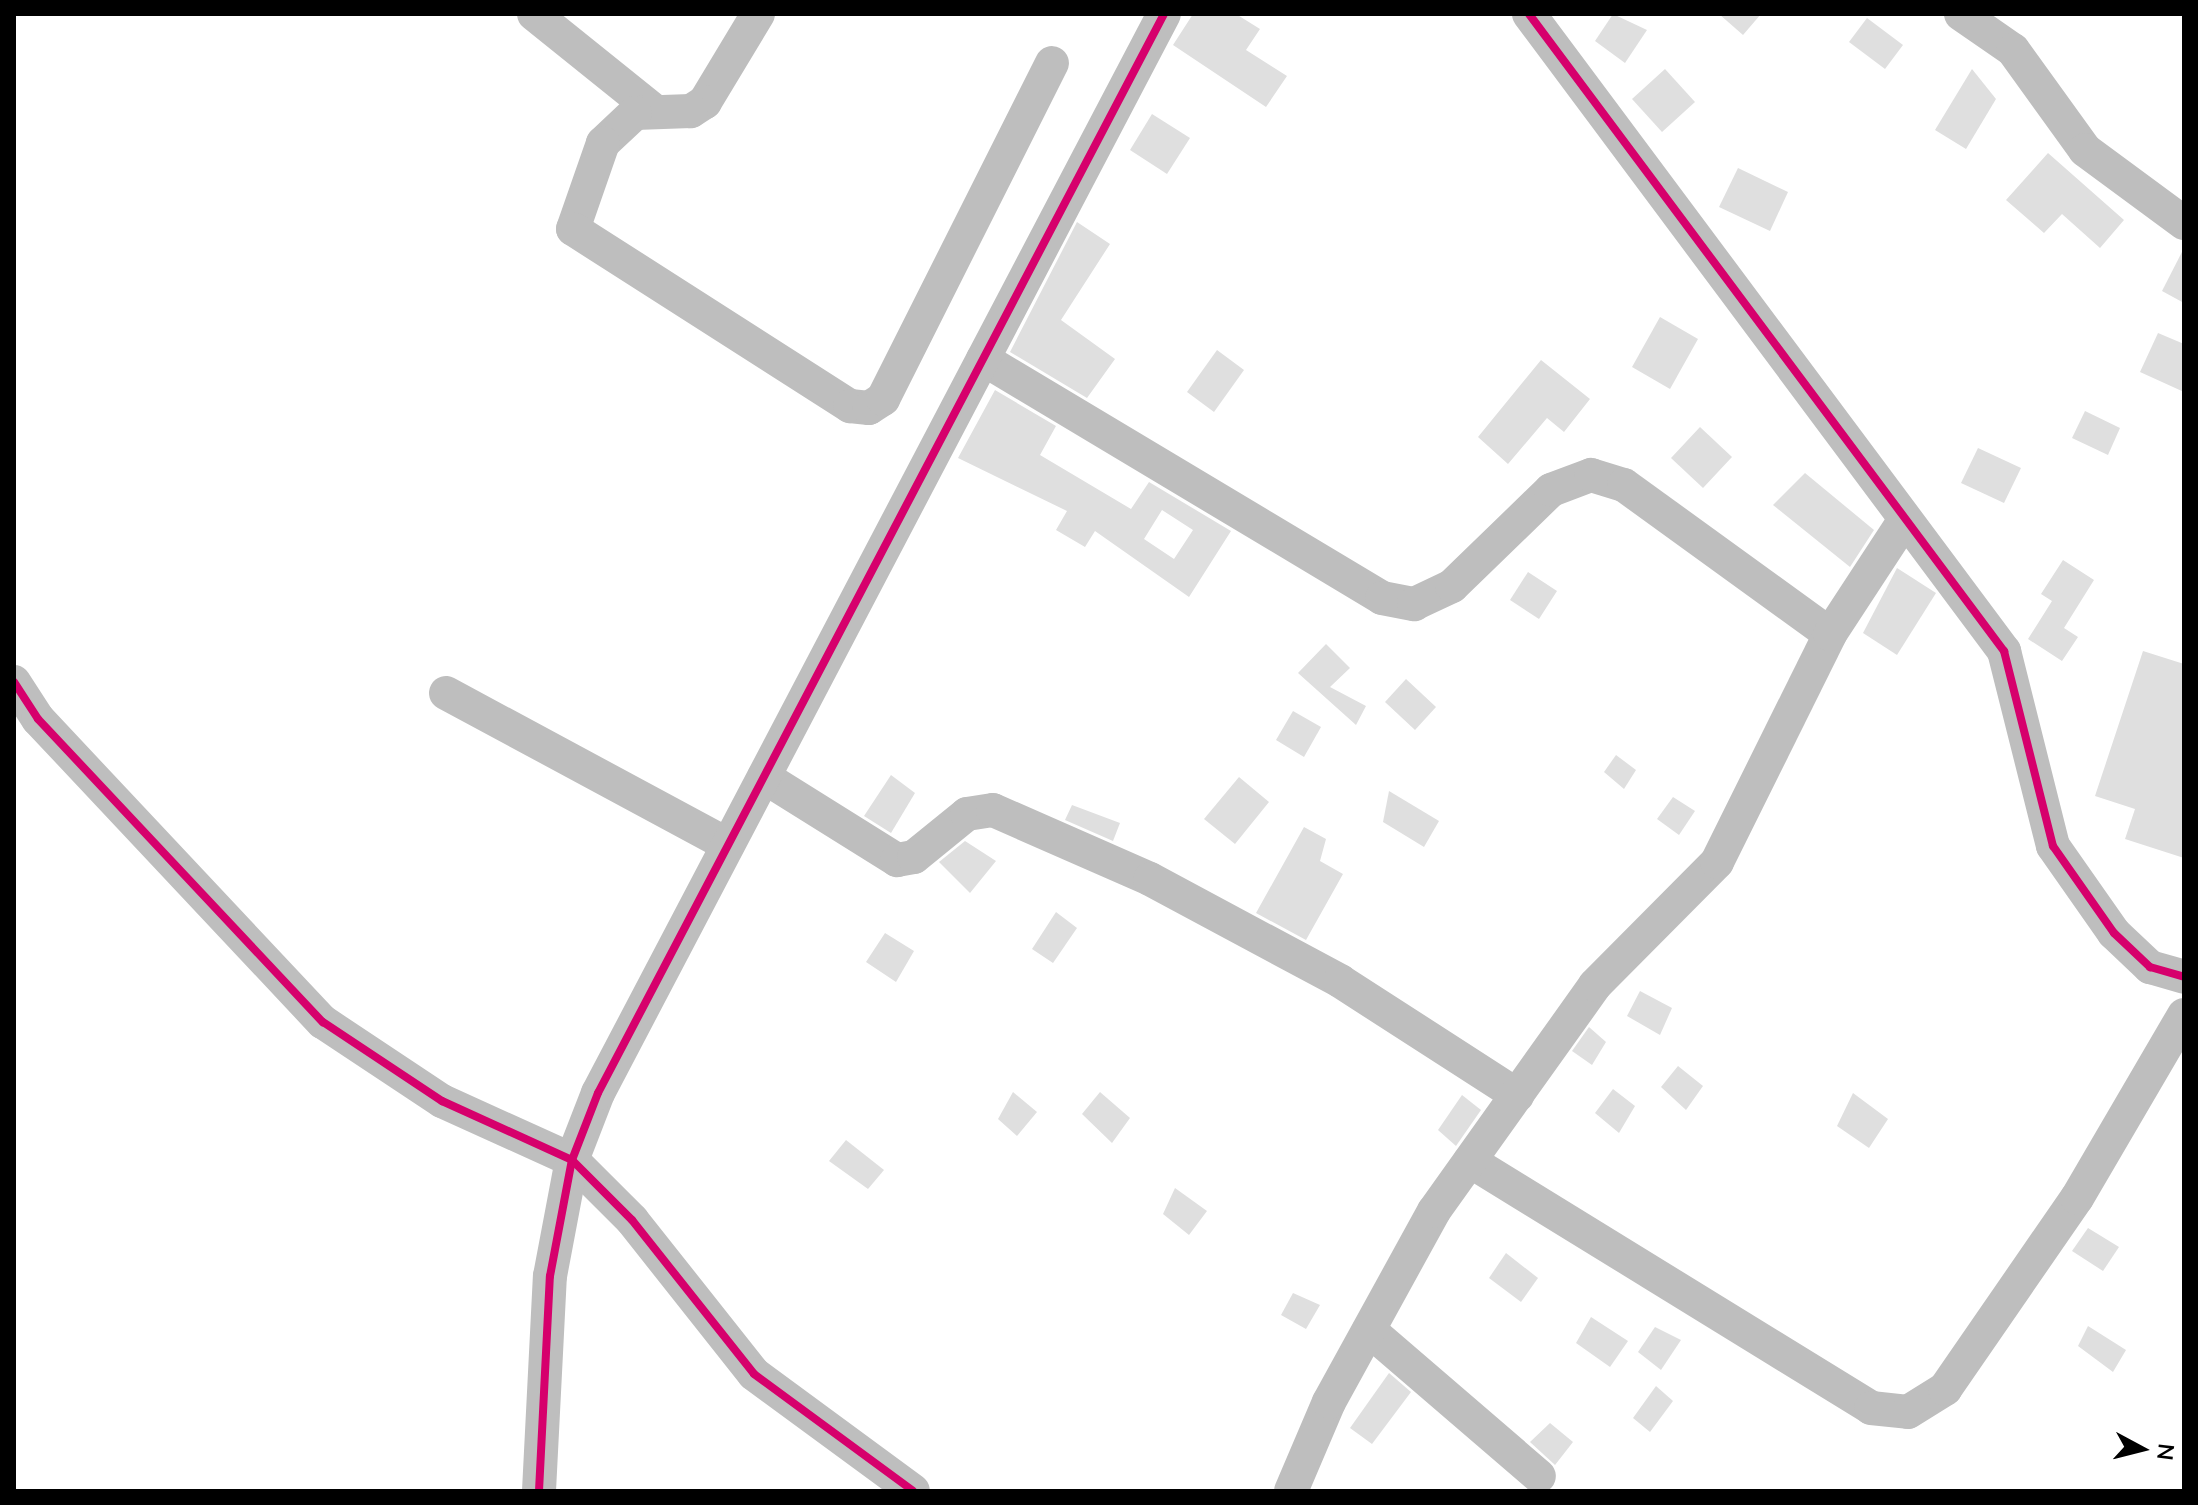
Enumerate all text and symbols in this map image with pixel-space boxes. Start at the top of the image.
north arrow [2102,1409,2182,1489]
text: N [2151,1442,2181,1462]

